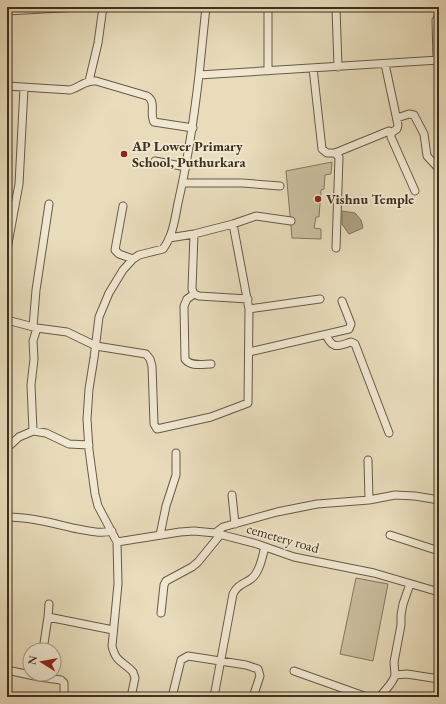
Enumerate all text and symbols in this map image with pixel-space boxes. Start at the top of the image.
place label: AP Lower Primary School, Puthurkara [131,137,247,171]
marker: AP Lower Primary School, Puthurkara [119,149,129,159]
place label: Vishnu Temple [326,190,414,208]
marker: Vishnu Temple [313,194,323,204]
street label: cemetery road [245,519,322,557]
north arrow [22,642,62,682]
text: N [24,654,40,666]

